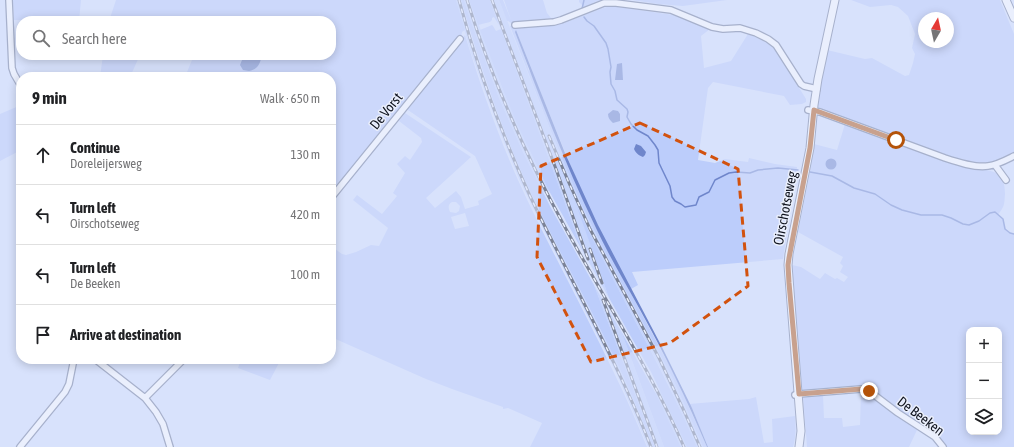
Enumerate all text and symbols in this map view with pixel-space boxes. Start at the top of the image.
north arrow [918,12,954,48]
search box [16,16,336,60]
icon: search [30,27,52,49]
text: Search here [62,30,127,47]
text: 9 min [32,88,67,108]
street label: De Vorst [366,90,406,132]
text: Walk · 650 m [260,91,320,106]
route start [887,131,905,149]
text: Continue [70,139,120,156]
icon: ahead [32,144,54,166]
text: 130 m [291,147,320,162]
text: Doreleijersweg [70,156,142,171]
street label: Oirschotseweg [770,170,800,246]
text: Turn left [70,199,116,216]
icon: left [32,204,54,226]
text: 420 m [291,207,320,222]
text: Oirschotseweg [70,216,139,231]
text: Turn left [70,259,116,276]
icon: left [32,264,54,286]
text: 100 m [291,267,320,282]
text: De Beeken [70,276,121,291]
icon: arrive [32,324,54,346]
text: Arrive at destination [70,326,181,343]
map controls [966,327,1002,435]
button: + [966,327,1002,363]
button: − [966,363,1002,399]
route end [860,382,878,400]
street label: De Beeken [894,393,948,439]
button: layers [966,399,1002,435]

